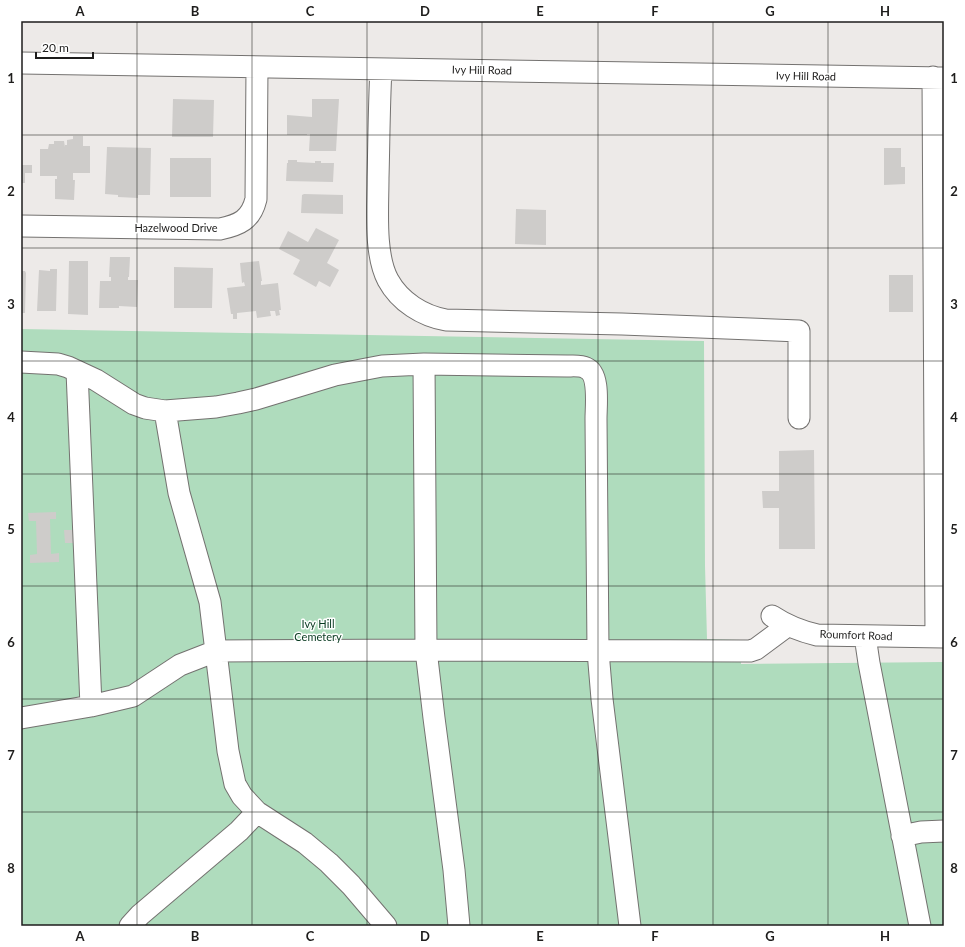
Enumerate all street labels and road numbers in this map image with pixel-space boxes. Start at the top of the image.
street label: Ivy Hill Road [452,62,512,77]
street label: Ivy Hill Road [776,68,836,83]
street label: Hazelwood Drive [134,221,218,234]
street label: Roumfort Road [819,627,893,642]

